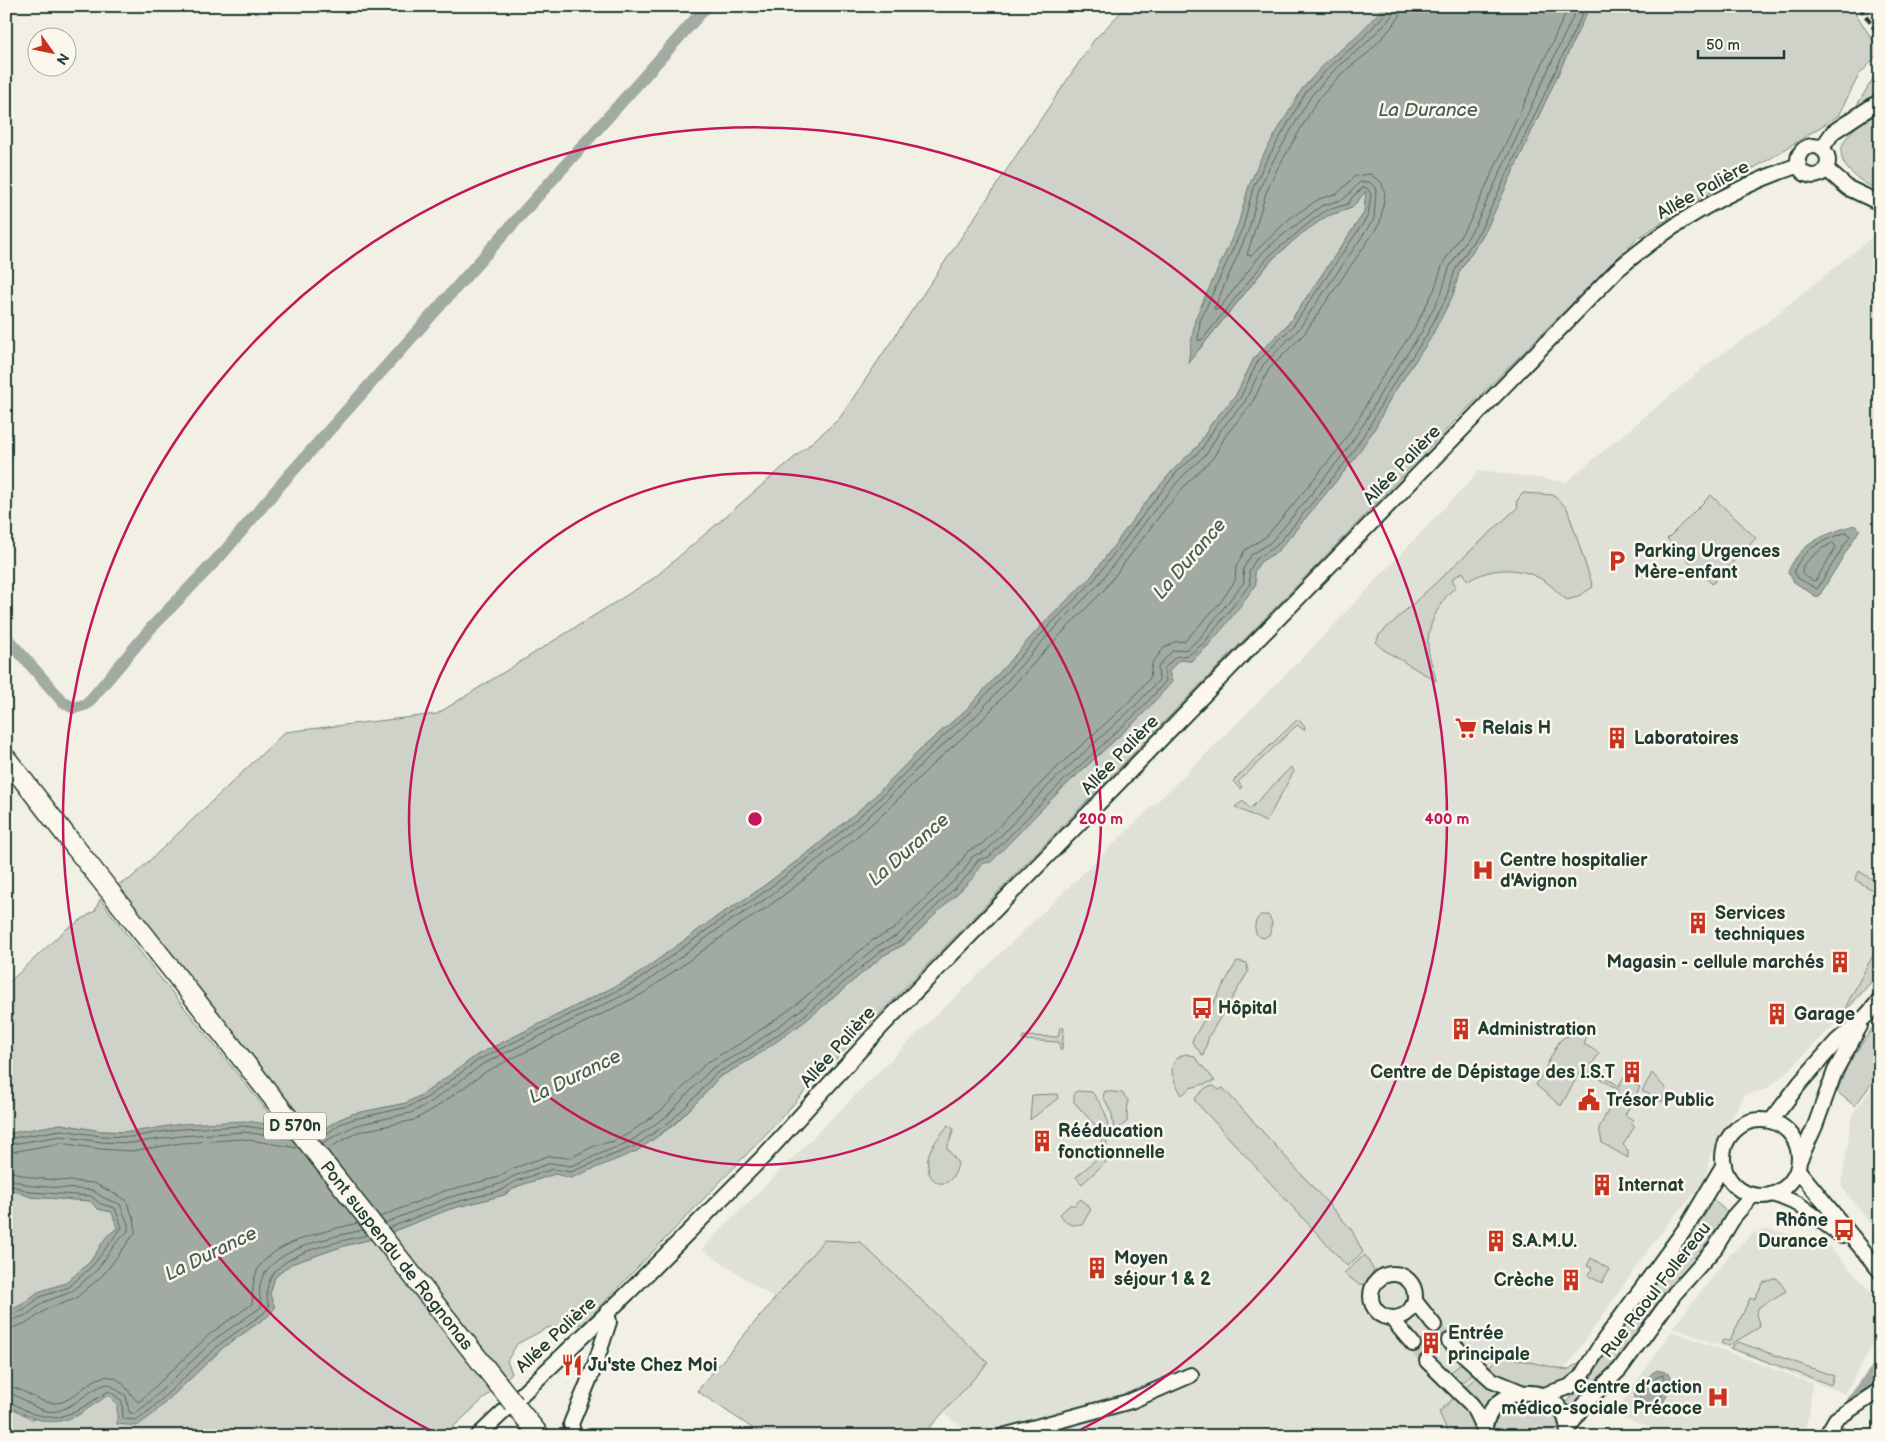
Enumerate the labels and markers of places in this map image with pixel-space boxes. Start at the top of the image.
place label: Parking Urgences Mère-enfant [1634,541,1780,583]
parking icon: Parking Urgences Mère-enfant [1604,548,1630,574]
supermarket icon: Relais H [1453,715,1479,741]
place label: Relais H [1482,718,1551,739]
building icon: Laboratoires [1604,725,1630,751]
place label: Laboratoires [1634,728,1739,749]
centre of rings [746,810,764,828]
place label: Centre hospitalier d'Avignon [1500,850,1648,892]
hospital icon: Centre hospitalier d'Avignon [1470,857,1496,883]
place label: Services techniques [1714,903,1805,945]
building icon: Services techniques [1685,910,1711,936]
building icon: Magasin - cellule marchés [1827,949,1853,975]
place label: Magasin - cellule marchés [1607,952,1824,973]
bus stop icon: Hôpital [1189,995,1215,1021]
place label: Hôpital [1218,998,1277,1019]
building icon: Garage [1764,1001,1790,1027]
place label: Garage [1794,1004,1855,1025]
building icon: Administration [1448,1016,1474,1042]
place label: Administration [1477,1019,1596,1040]
building icon: Centre de Dépistage des I.S.T [1619,1059,1645,1085]
place label: Centre de Dépistage des I.S.T [1370,1062,1616,1083]
public building icon: Trésor Public [1576,1087,1602,1113]
place label: Trésor Public [1606,1090,1715,1111]
place label: Rééducation fonctionnelle [1058,1121,1165,1163]
building icon: Rééducation fonctionnelle [1029,1128,1055,1154]
building icon: Internat [1589,1172,1615,1198]
place label: Internat [1618,1175,1684,1196]
place label: Rhône Durance [1758,1210,1828,1252]
bus stop icon: Rhône Durance [1831,1217,1857,1243]
building icon: S.A.M.U. [1483,1228,1509,1254]
place label: S.A.M.U. [1512,1231,1577,1252]
place label: Moyen séjour 1 & 2 [1114,1248,1211,1290]
building icon: Moyen séjour 1 & 2 [1084,1255,1110,1281]
building icon: Crèche [1558,1267,1584,1293]
place label: Crèche [1494,1270,1554,1291]
place label: Entrée principale [1448,1323,1530,1365]
building icon: Entrée principale [1418,1330,1444,1356]
restaurant icon: Ju'ste Chez Moi [559,1352,585,1378]
place label: Ju'ste Chez Moi [588,1355,717,1376]
place label: Centre d’action médico-sociale Précoce [1501,1377,1702,1419]
hospital icon: Centre d’action médico-sociale Précoce [1705,1384,1731,1410]

